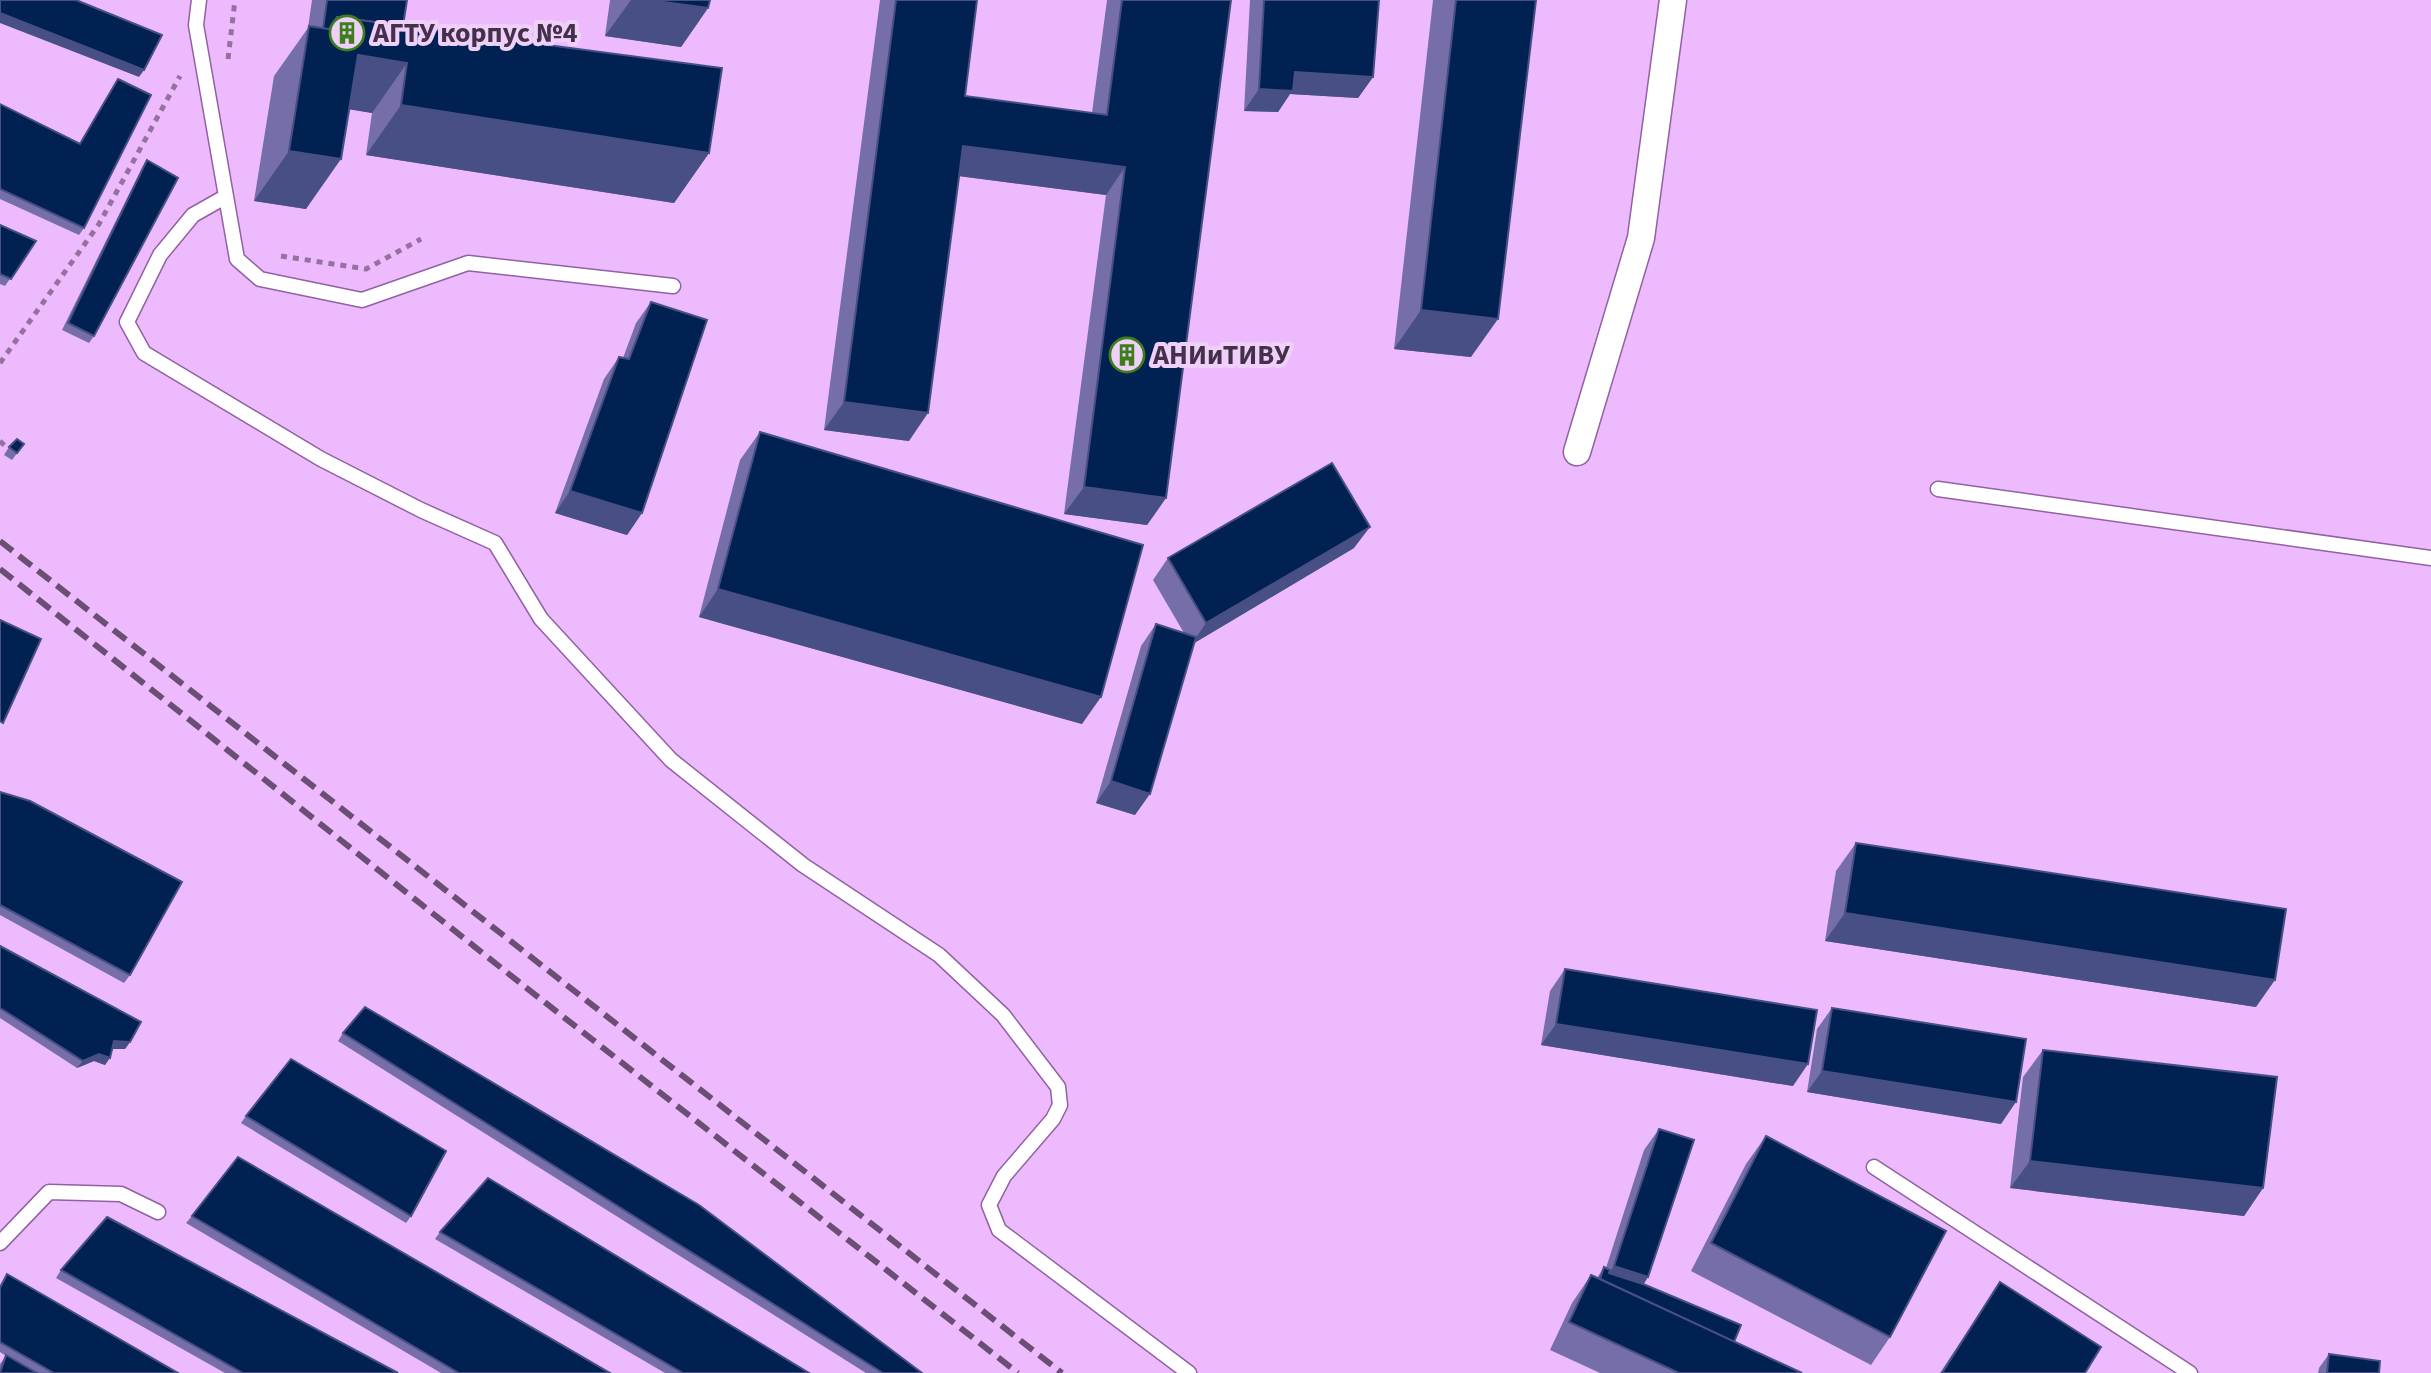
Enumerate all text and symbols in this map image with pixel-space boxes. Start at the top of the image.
place label: АГТУ корпус №4 [372,13,578,53]
building icon: АГТУ корпус №4 [328,14,366,52]
place label: АНИиТИВУ [1152,335,1290,375]
building icon: АНИиТИВУ [1108,336,1146,374]

